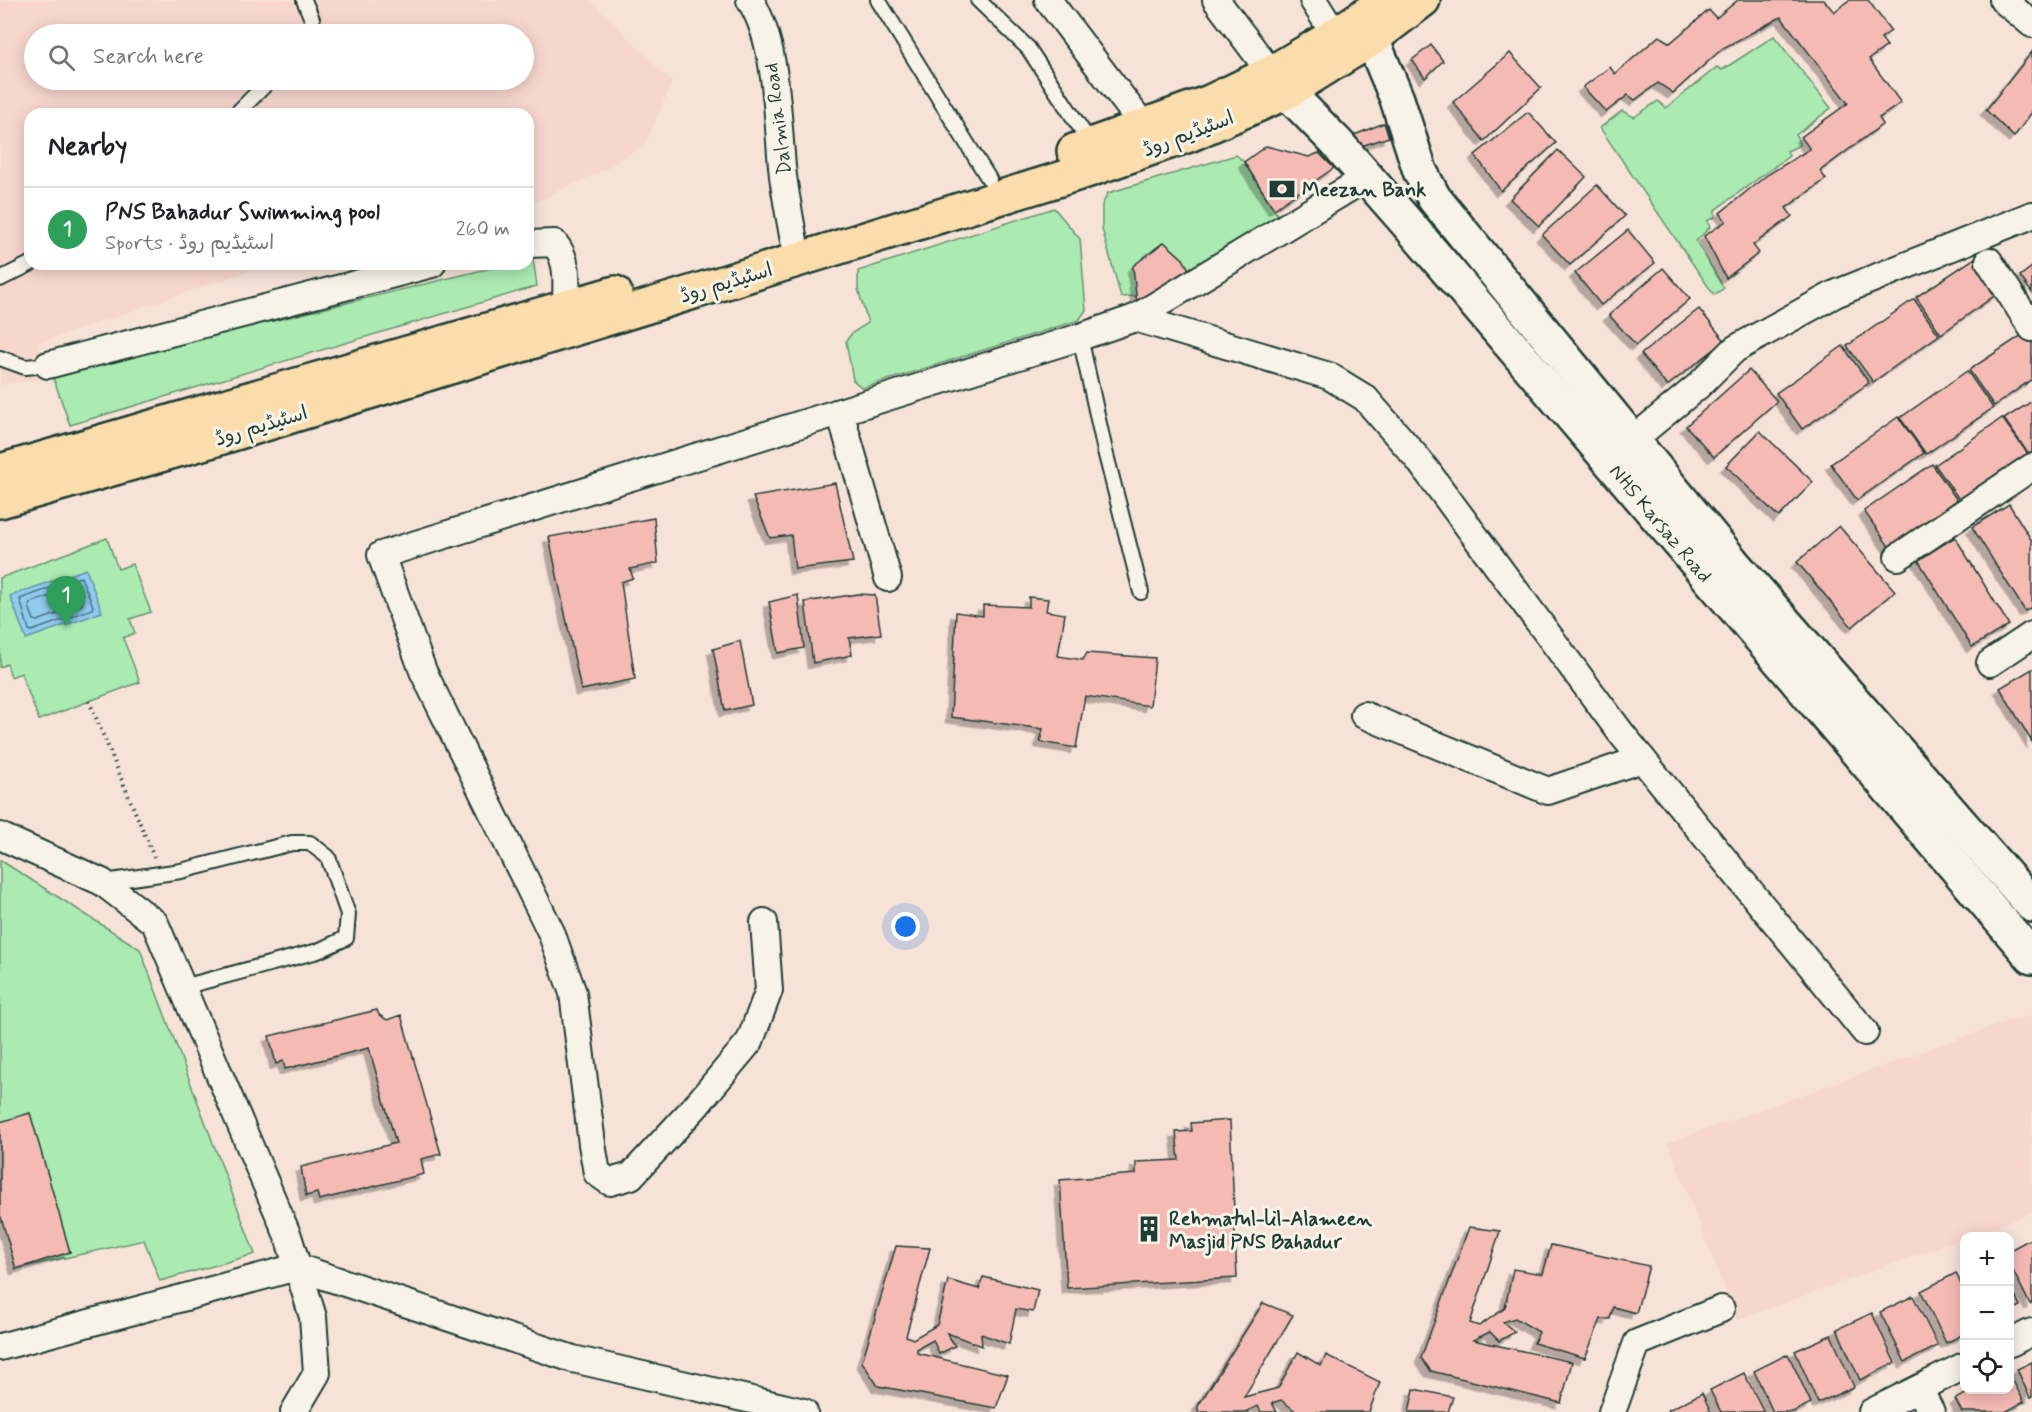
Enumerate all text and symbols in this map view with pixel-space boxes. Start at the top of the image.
search box [24,24,534,90]
icon: search [45,41,78,74]
text: Search here [93,43,204,71]
street label: Dalmia Road [758,61,799,176]
street label: اسٹیڈیم روڈ [1139,105,1238,164]
text: Nearby [48,130,127,164]
bank icon: Meezan Bank [1267,174,1297,204]
place label: Meezan Bank [1302,177,1426,204]
text: PNS Bahadur Swimming pool [105,199,380,227]
text: 1 [63,216,72,243]
text: 260 m [456,216,510,243]
text: Sports · اسٹیڈیم روڈ [105,230,274,257]
street label: اسٹیڈیم روڈ [677,257,776,310]
street label: اسٹیڈیم روڈ [212,400,311,453]
street label: NHS Karsaz Road [1602,459,1717,589]
pin: 1 [46,576,86,626]
your location [891,912,920,941]
place label: Rehmatul-lil-Alameen Masjid PNS Bahadur [1169,1206,1372,1256]
building icon: Rehmatul-lil-Alameen Masjid PNS Bahadur [1134,1214,1164,1244]
map controls [1960,1232,2014,1394]
button: + [1960,1232,2014,1286]
button: − [1960,1286,2014,1340]
button: locate [1960,1340,2014,1394]

